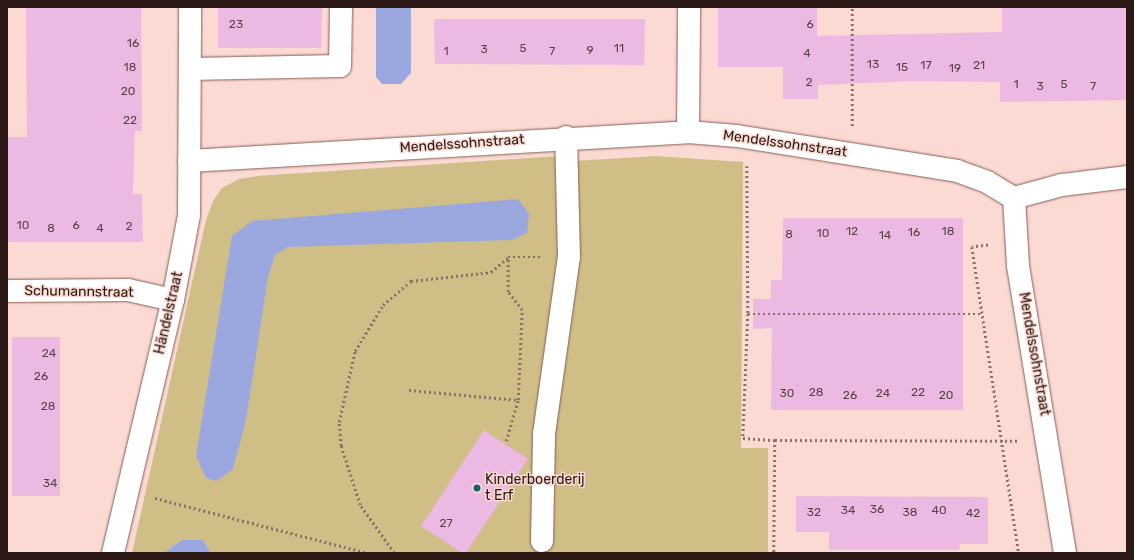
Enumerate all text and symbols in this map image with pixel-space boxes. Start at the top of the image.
house number: 23 [229,18,243,32]
house number: 6 [806,18,814,32]
house number: 16 [127,37,139,51]
house number: 5 [519,42,527,56]
house number: 11 [614,42,624,56]
house number: 3 [480,43,488,57]
house number: 9 [586,44,594,58]
house number: 1 [443,45,449,59]
house number: 7 [549,45,555,59]
house number: 4 [803,47,811,61]
house number: 13 [867,58,879,72]
house number: 17 [920,59,932,73]
house number: 21 [973,59,985,73]
house number: 18 [124,61,136,75]
house number: 15 [896,61,908,75]
house number: 19 [949,62,961,76]
house number: 2 [805,76,813,90]
house number: 1 [1013,78,1019,92]
house number: 5 [1060,78,1068,92]
house number: 3 [1036,80,1044,94]
house number: 7 [1090,80,1096,94]
house number: 20 [121,85,135,99]
house number: 22 [123,114,137,128]
street label: Mendelssohnstraat [722,127,848,161]
street label: Mendelssohnstraat [399,131,525,157]
house number: 10 [17,219,29,233]
house number: 6 [72,219,80,233]
house number: 2 [125,220,133,234]
house number: 8 [47,222,55,236]
house number: 4 [96,222,104,236]
house number: 12 [846,225,858,239]
house number: 18 [942,225,954,239]
house number: 16 [908,226,920,240]
house number: 10 [817,227,829,241]
house number: 8 [785,228,793,242]
house number: 14 [879,229,891,243]
street label: Händelstraat [151,270,187,356]
street label: Schumannstraat [24,283,134,301]
street label: Mendelssohnstraat [1015,291,1053,417]
house number: 24 [42,347,56,361]
house number: 26 [34,370,48,384]
house number: 28 [809,386,823,400]
house number: 22 [911,386,925,400]
house number: 30 [780,387,794,401]
house number: 24 [876,387,890,401]
house number: 26 [843,389,857,403]
house number: 20 [939,389,953,403]
house number: 28 [41,400,55,414]
place label: Kinderboerderij t Erf [485,472,585,504]
house number: 34 [43,477,57,491]
marker: Kinderboerderij t Erf [472,483,482,493]
house number: 36 [870,503,884,517]
house number: 34 [841,504,855,518]
house number: 40 [931,504,947,518]
house number: 32 [807,506,821,520]
house number: 38 [903,506,917,520]
house number: 42 [966,507,980,521]
house number: 27 [439,517,453,531]

